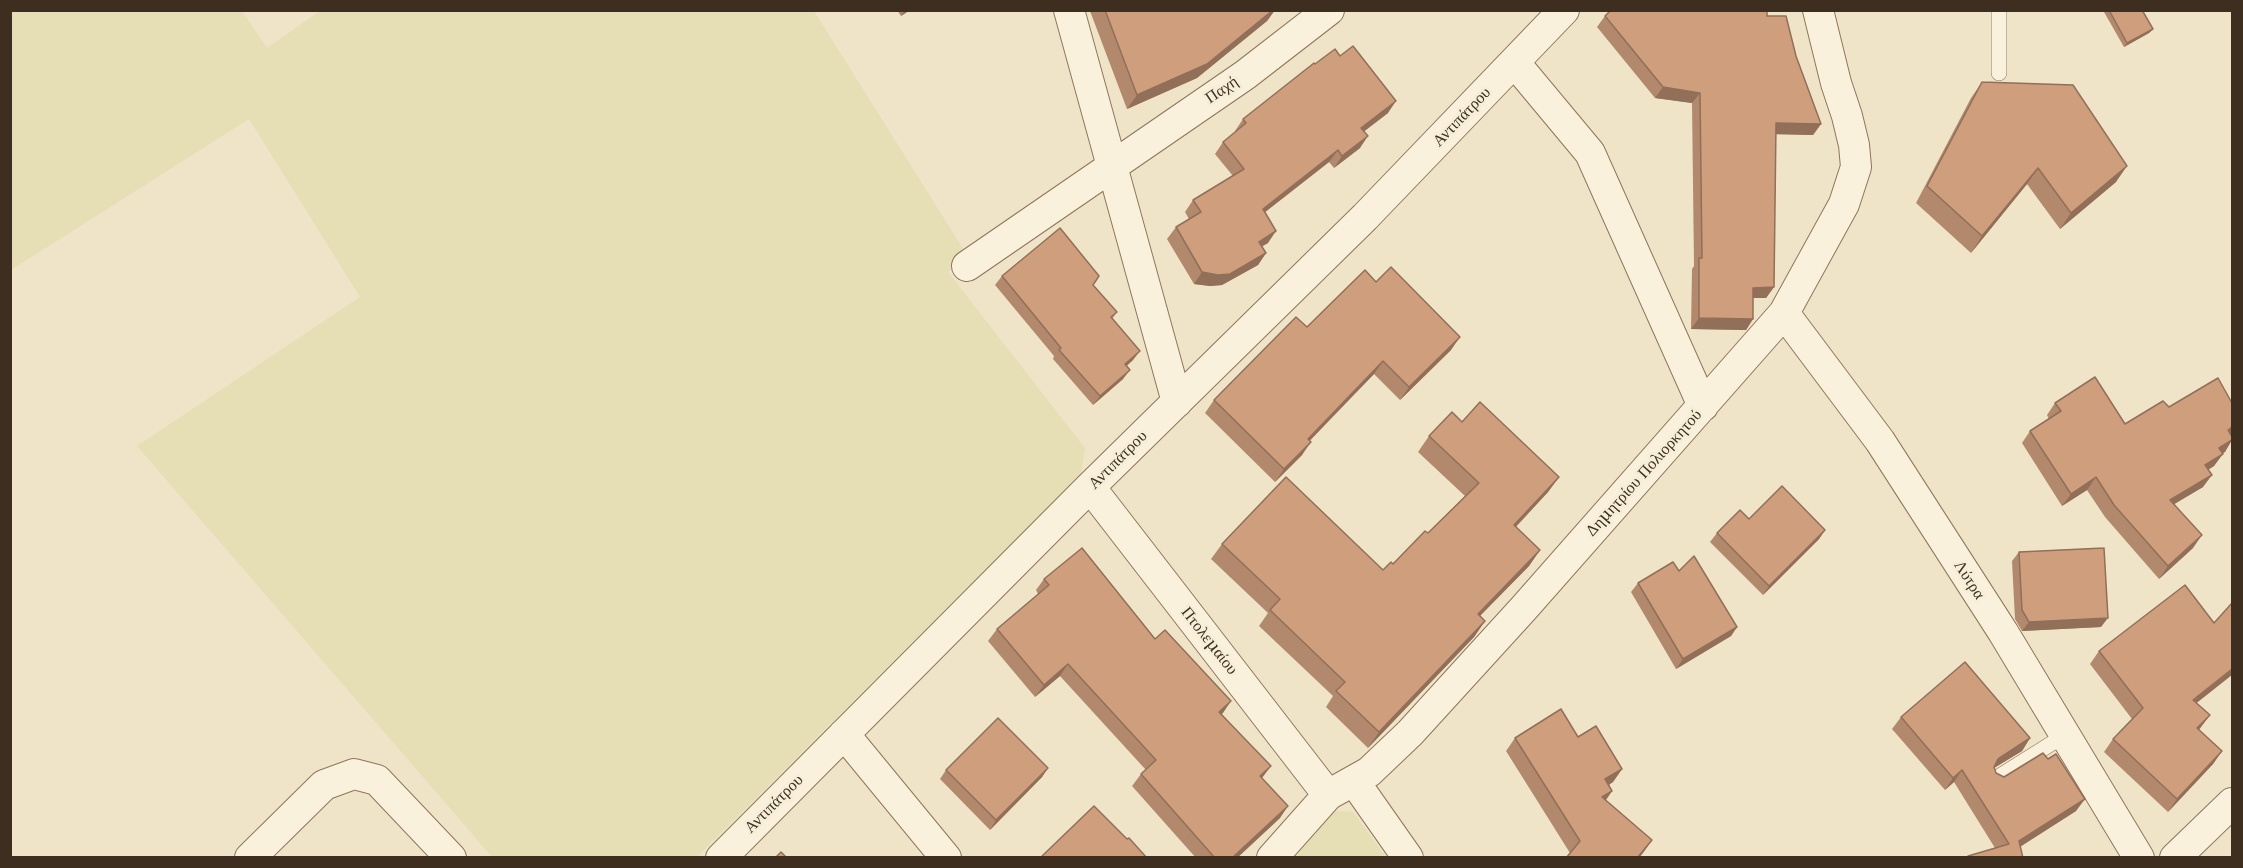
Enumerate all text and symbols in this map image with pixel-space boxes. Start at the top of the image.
street label: Παχή [1202,72,1242,108]
street label: Αντιπάτρου [1429,83,1495,151]
street label: Δημητρίου Πολιορκητού [1582,406,1706,540]
street label: Αντιπάτρου [1085,427,1151,493]
street label: Λύτρα [1949,557,1989,603]
street label: Πτολεμαίου [1177,603,1241,679]
street label: Αντιπάτρου [741,771,807,837]

